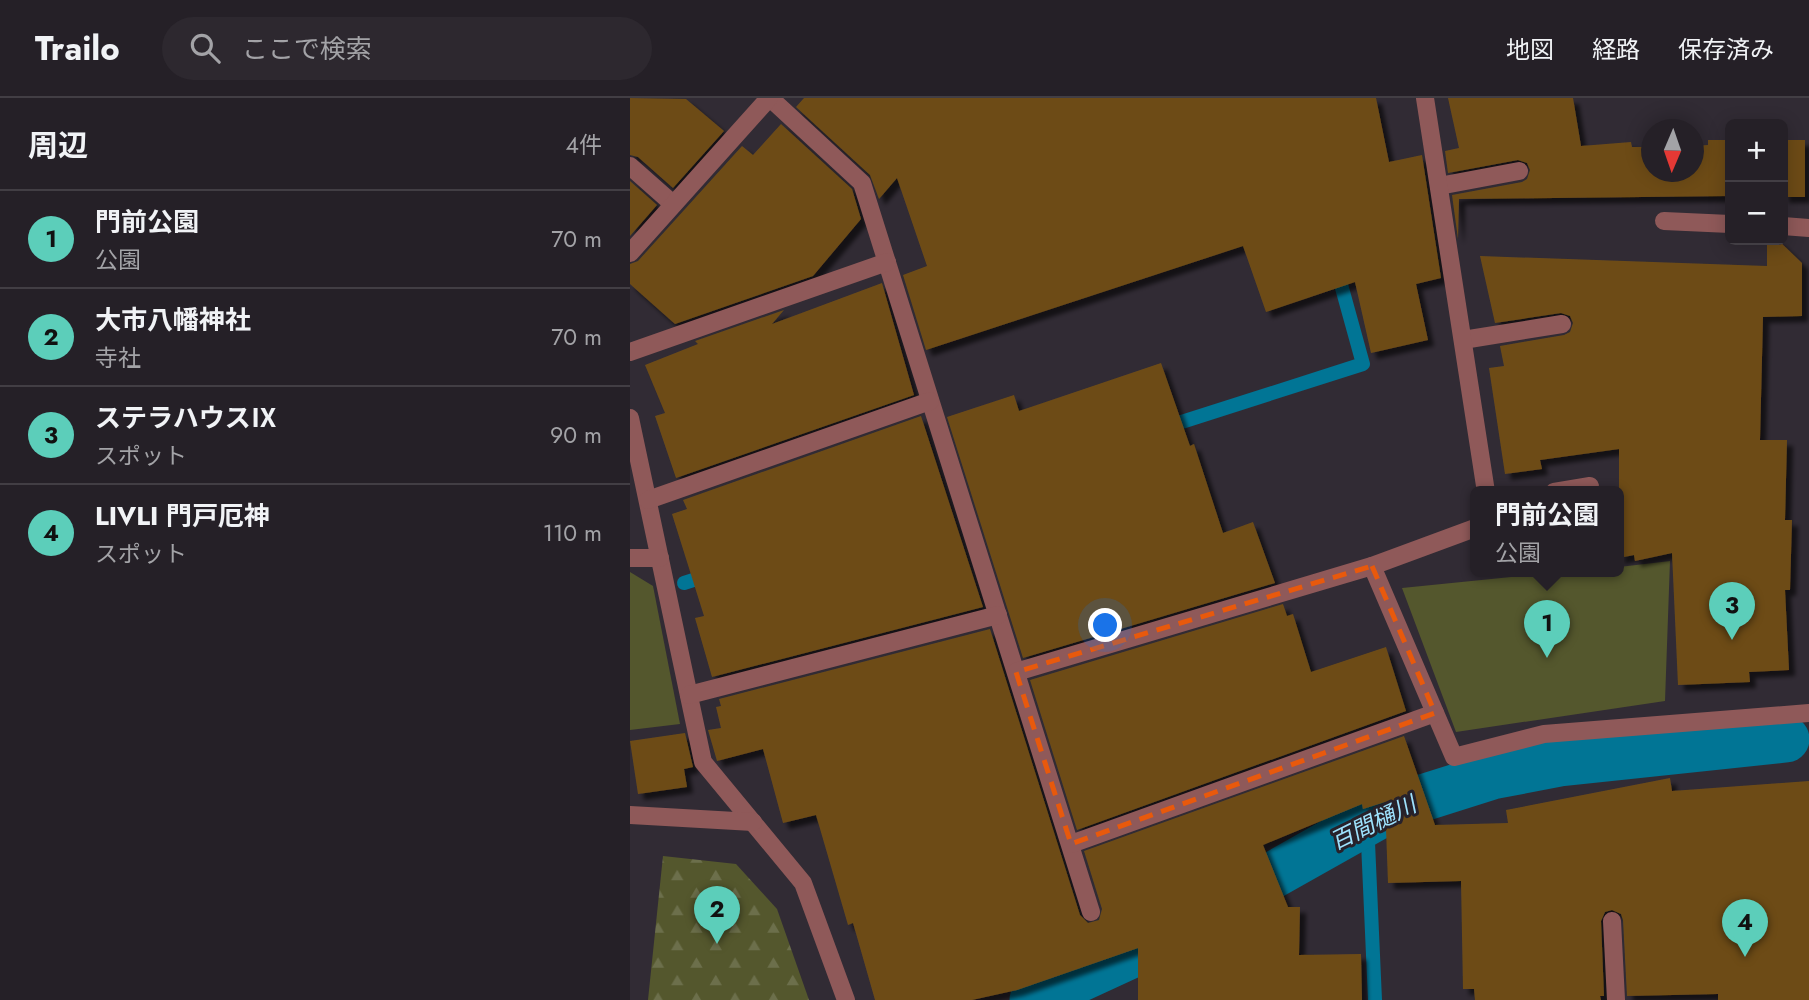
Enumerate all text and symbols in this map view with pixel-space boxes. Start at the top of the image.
search box [162,17,652,80]
text: Trailo [35,25,120,72]
icon: search [186,29,224,67]
text: ここで検索 [242,30,372,68]
text: 地図 [1506,32,1554,67]
text: 経路 [1592,32,1640,67]
text: 保存済み [1678,32,1774,67]
north arrow [1641,119,1704,182]
map controls [1725,119,1788,245]
button: + [1725,119,1788,182]
text: 周辺 [28,124,88,167]
text: 4件 [566,128,602,162]
button: − [1725,182,1788,245]
text: 門前公園 [95,203,199,241]
text: 1 [45,222,57,256]
text: 70 m [551,222,602,256]
text: 公園 [95,243,141,277]
text: 大市八幡神社 [95,301,251,339]
text: 2 [43,320,59,354]
text: 70 m [551,320,602,354]
text: 寺社 [95,341,141,375]
text: ステラハウスⅨ [95,399,277,437]
text: 3 [44,418,58,452]
text: 90 m [550,418,602,452]
text: スポット [95,439,187,473]
popup [1470,486,1624,577]
text: 門前公園 [1495,496,1599,534]
text: LIVLI 門戸厄神 [95,497,270,535]
text: 4 [43,516,59,550]
text: 110 m [543,516,602,550]
text: 公園 [1495,536,1541,570]
text: スポット [95,537,187,571]
pin: 3 [1709,582,1755,640]
pin: 1 [1524,600,1570,658]
your location [1088,608,1122,642]
water label: 百間樋川 [1324,786,1424,858]
pin: 2 [694,886,740,944]
pin: 4 [1722,899,1768,957]

